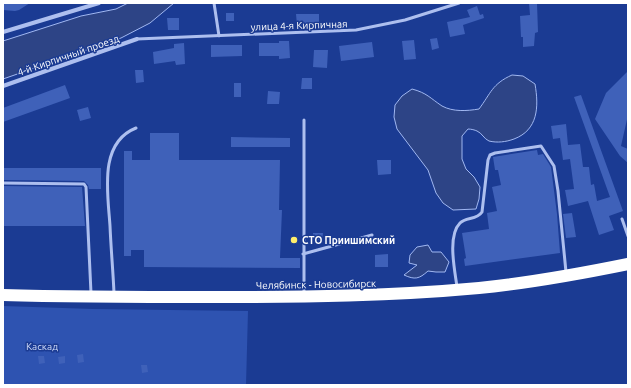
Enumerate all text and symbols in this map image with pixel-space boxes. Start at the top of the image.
street label: улица 4-я Кирпичная [250,18,348,33]
street label: 4-й Кирпичный проезд [16,33,120,78]
marker: СТО Приишимский [289,235,299,245]
place label: СТО Приишимский [302,235,395,246]
street label: Челябинск - Новосибирск [256,278,376,291]
park label: Каскад [26,341,58,352]

